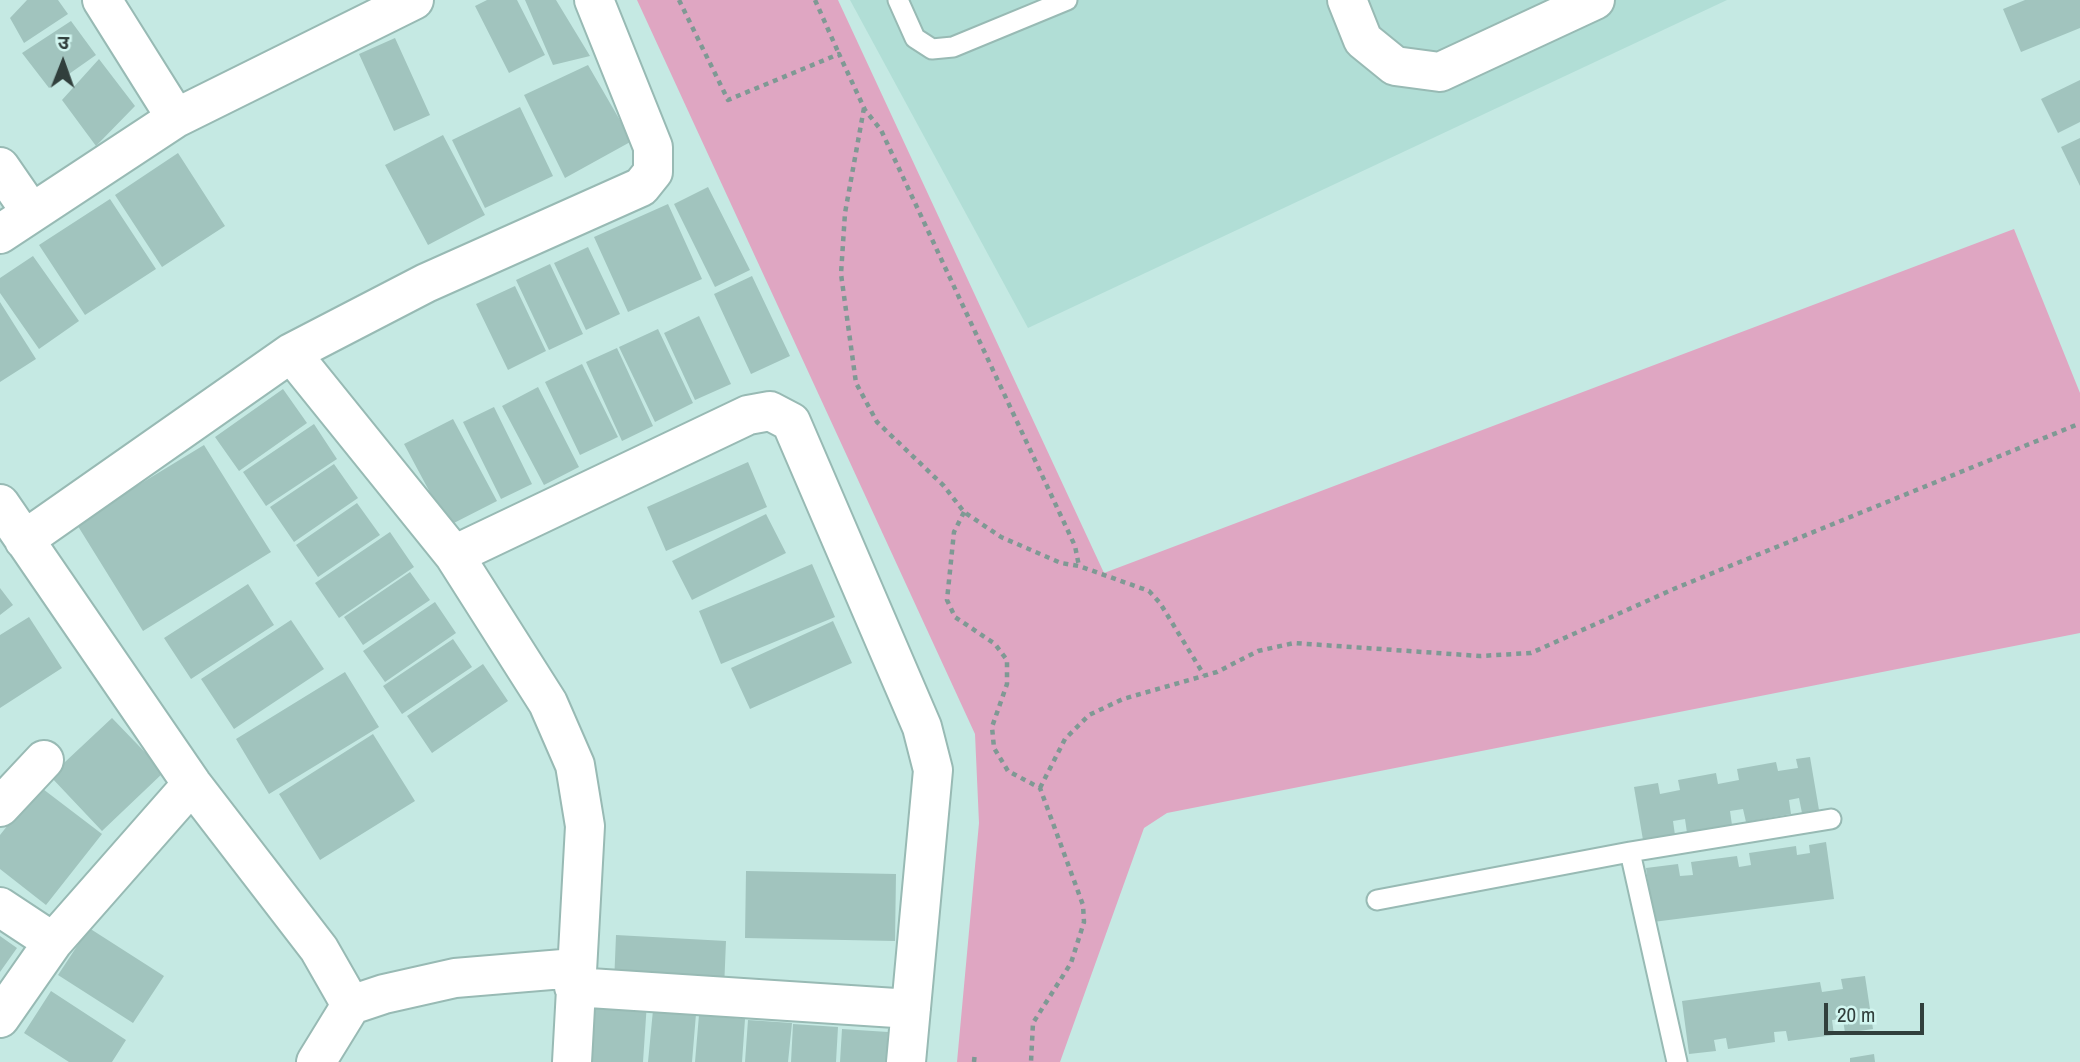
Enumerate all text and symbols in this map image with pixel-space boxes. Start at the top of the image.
north arrow [28,28,98,98]
text: उ [58,29,69,55]
scale bar [1828,988,1928,1032]
text: 20 m [1837,1000,1875,1029]

